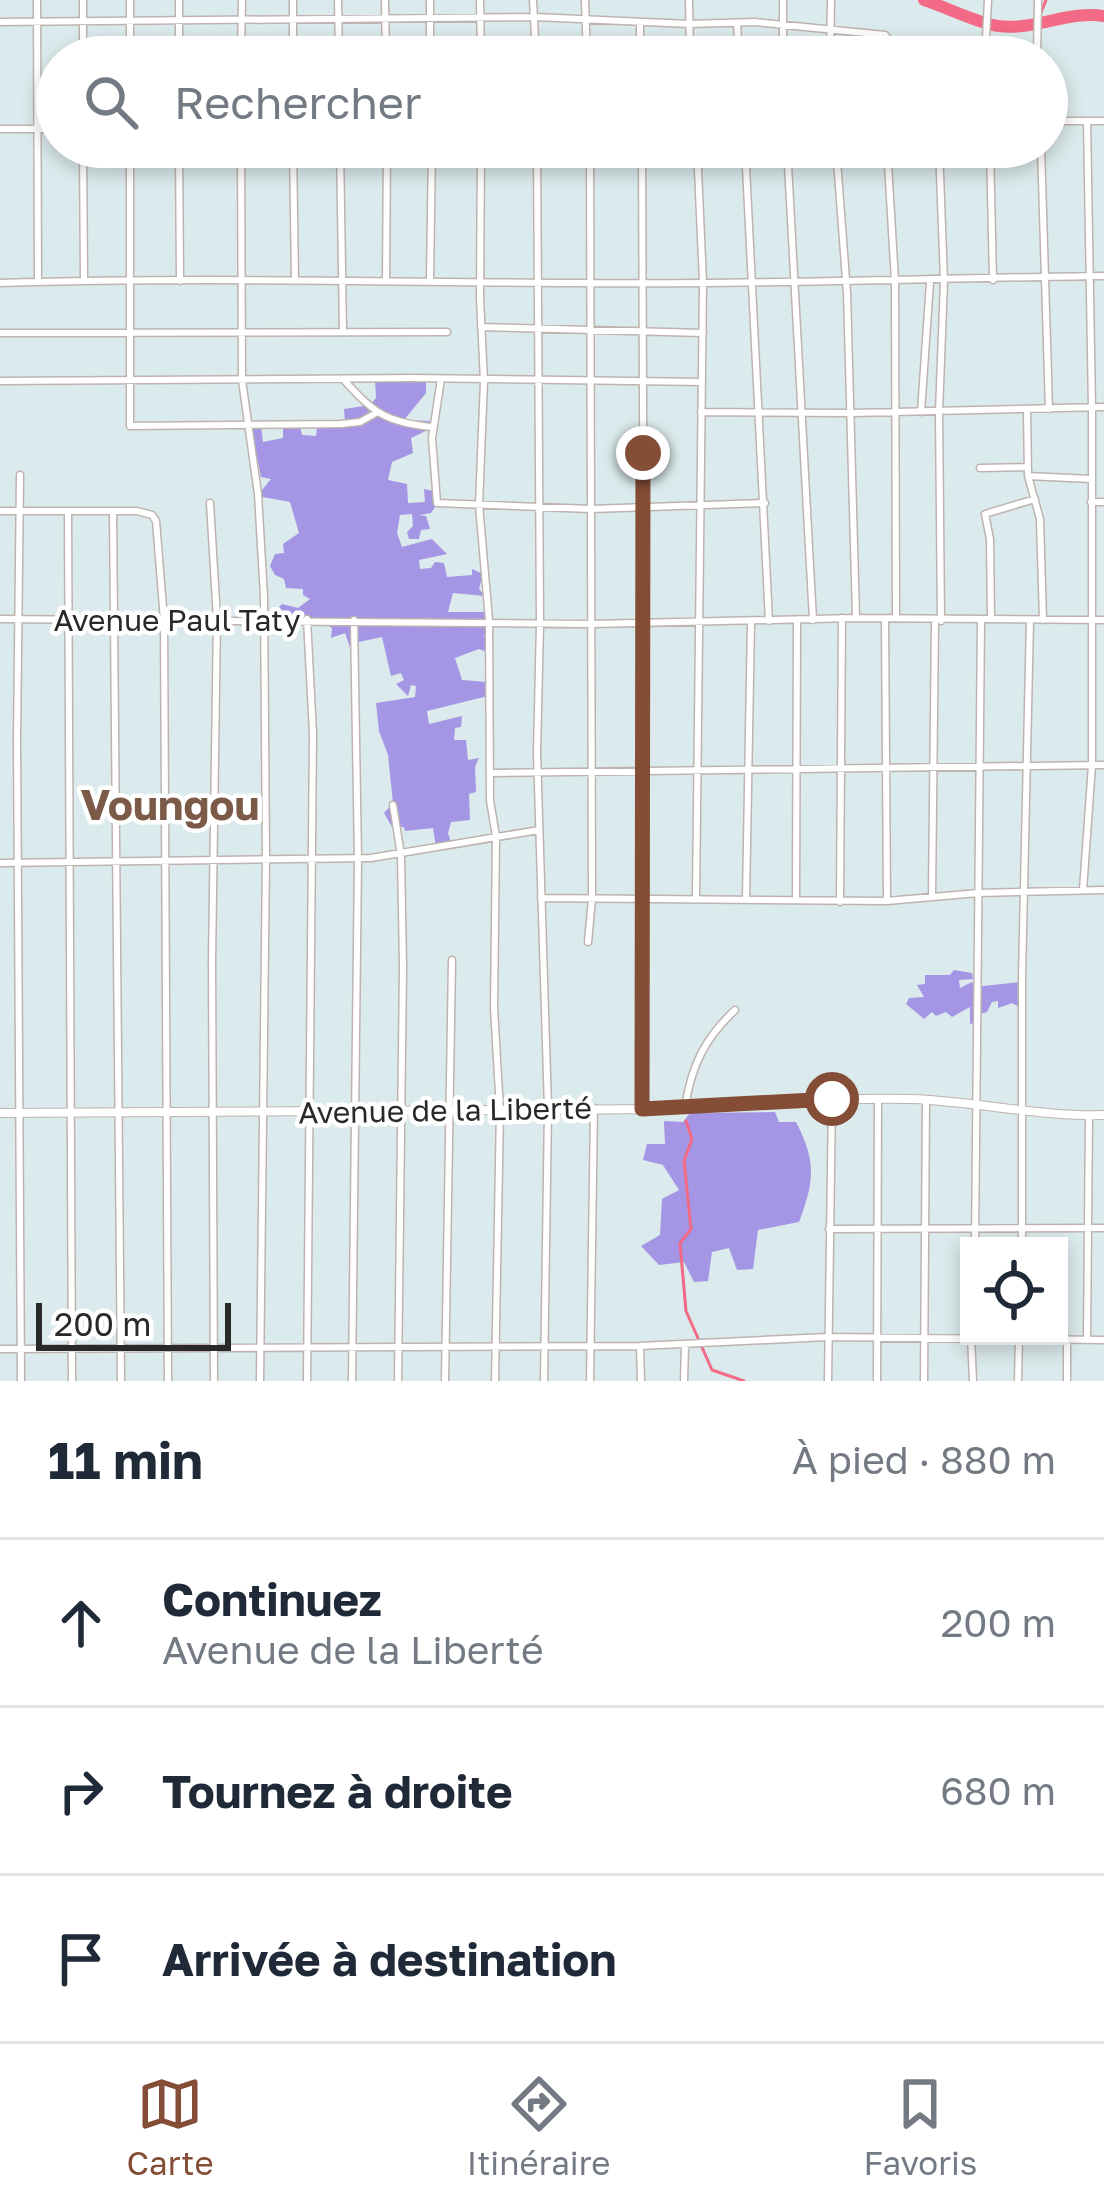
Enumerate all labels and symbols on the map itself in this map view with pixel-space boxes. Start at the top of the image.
route end [616,426,670,480]
street label: Avenue Paul Taty [54,602,301,638]
district label: Voungou [81,779,259,829]
route start [805,1072,859,1126]
street label: Avenue de la Liberté [298,1089,592,1131]
scale bar [36,1297,231,1350]

